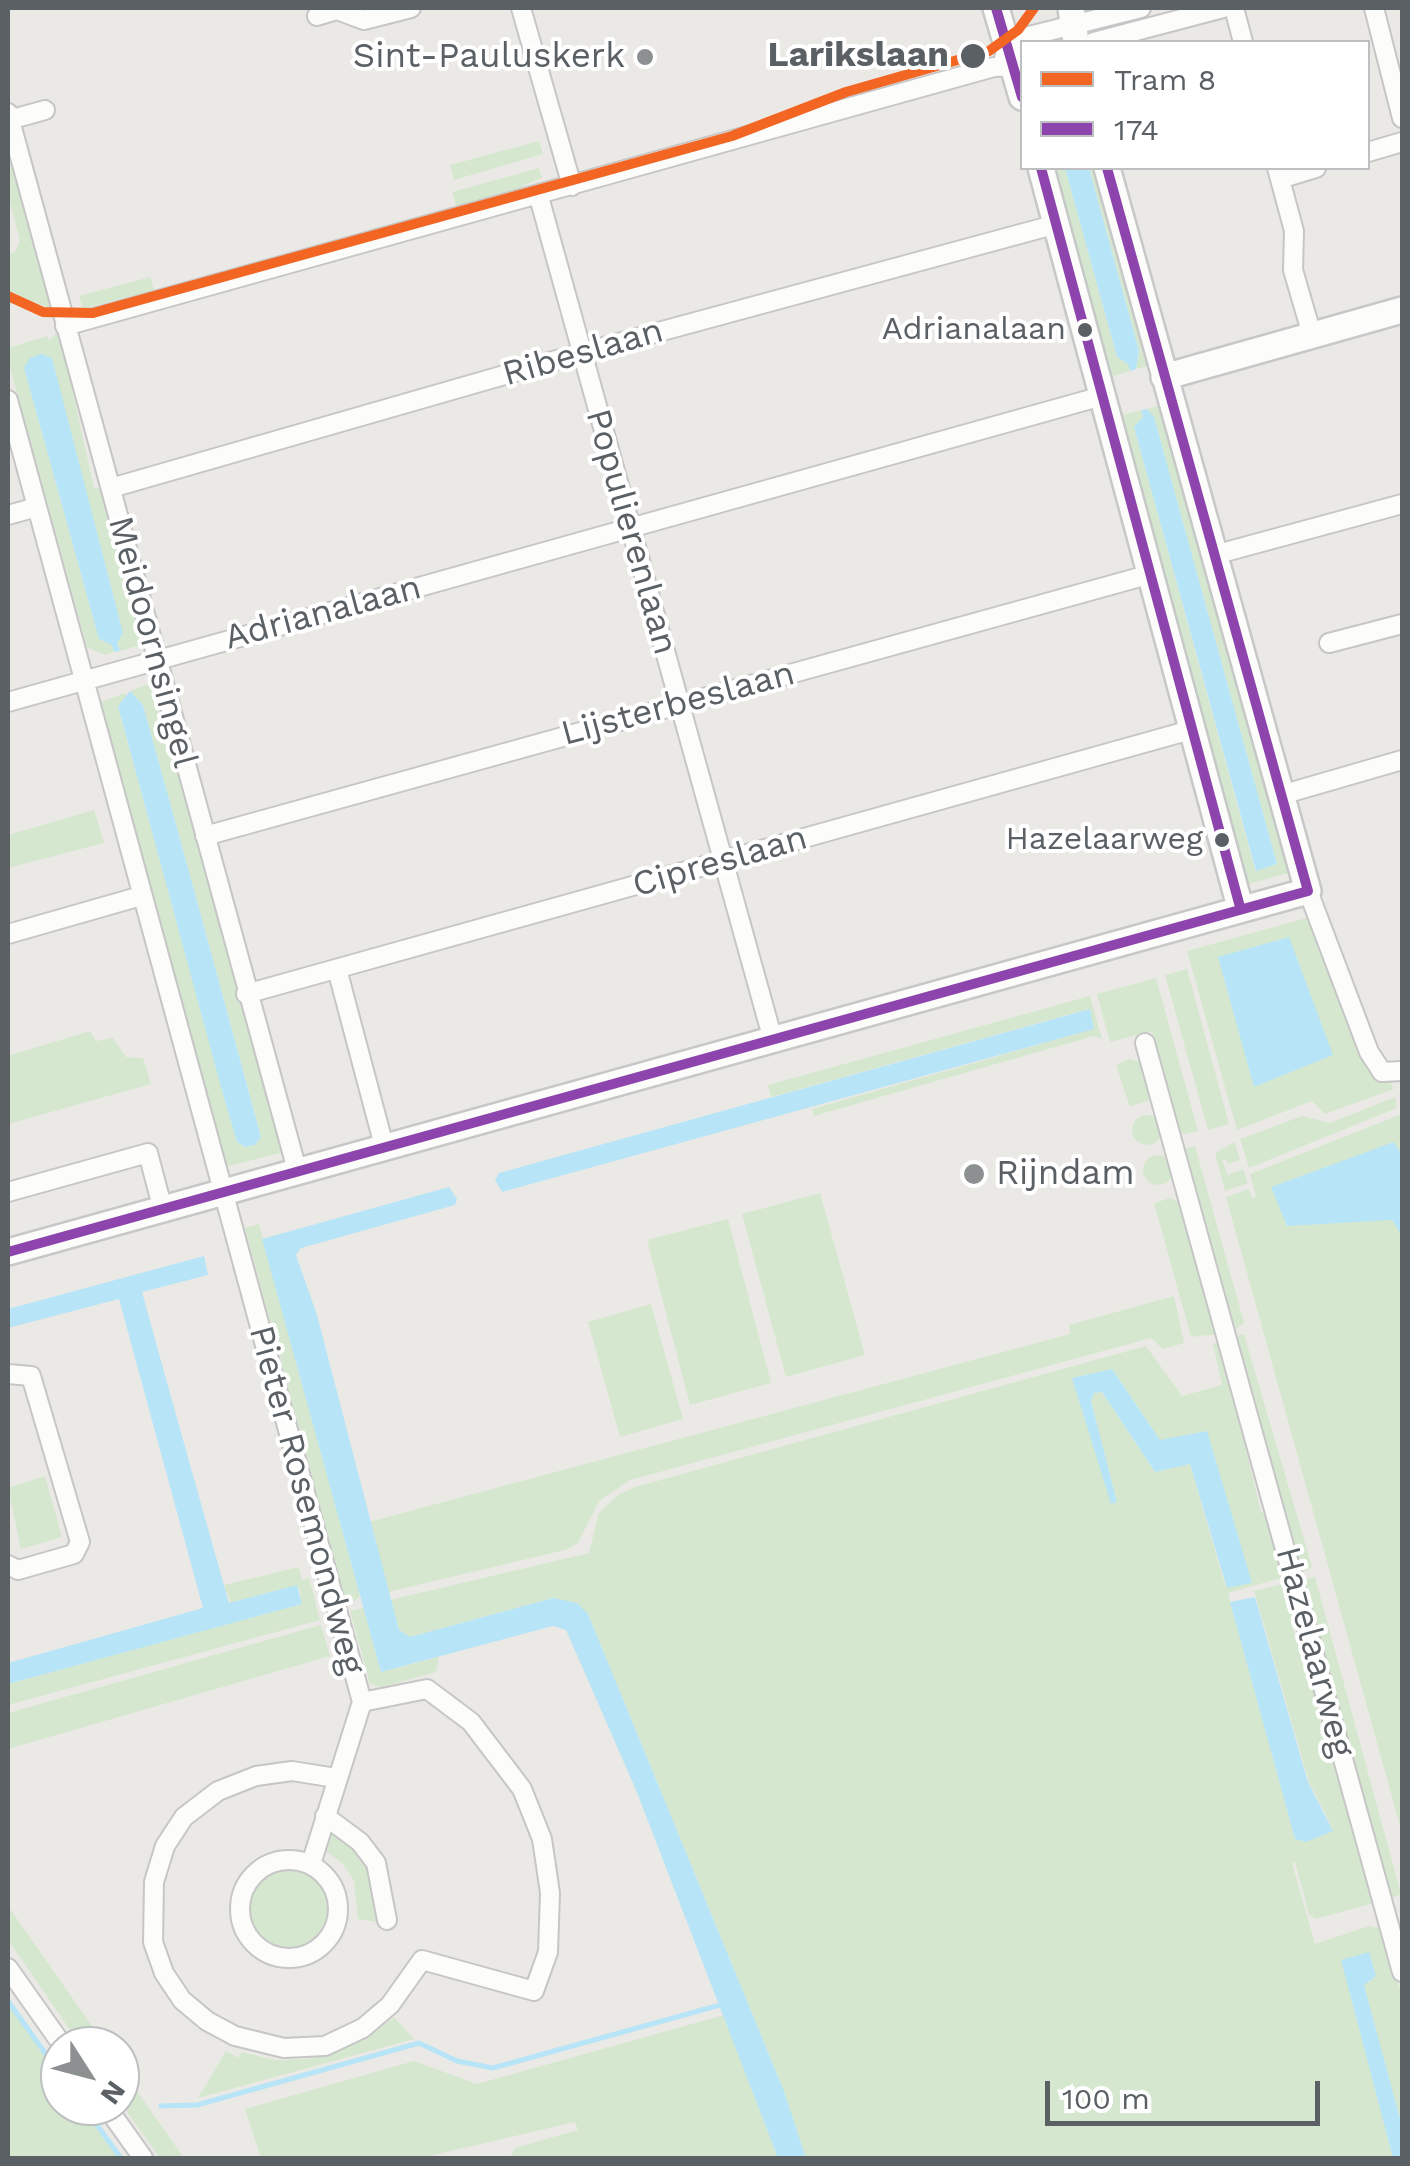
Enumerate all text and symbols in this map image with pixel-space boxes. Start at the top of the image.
place label: Larikslaan [768,35,949,77]
place label: Sint-Pauluskerk [353,36,625,78]
legend [1020,40,1370,170]
marker: Larikslaan [958,41,988,71]
marker: Sint-Pauluskerk [634,46,656,68]
text: Tram 8 [1114,62,1216,97]
text: 174 [1114,112,1159,147]
street label: Ribeslaan [498,310,668,396]
place label: Adrianalaan [882,311,1066,349]
marker: Adrianalaan [1075,320,1095,340]
street label: Populierenlaan [576,404,686,660]
street label: Meidoornsingel [98,512,206,772]
street label: Adrianalaan [220,567,426,659]
street label: Lijsterbeslaan [557,653,799,755]
street label: Cipreslaan [628,817,812,907]
place label: Hazelaarweg [1005,821,1203,859]
marker: Hazelaarweg [1212,830,1232,850]
place label: Rijndam [996,1153,1134,1195]
marker: Rijndam [961,1161,987,1187]
street label: Pieter Rosemondweg [239,1321,373,1679]
street label: Hazelaarweg [1266,1542,1362,1762]
north arrow [40,2026,140,2126]
scale bar [1050,2061,1325,2123]
text: N [94,2075,133,2111]
text: 100 m [1062,2081,1150,2116]

